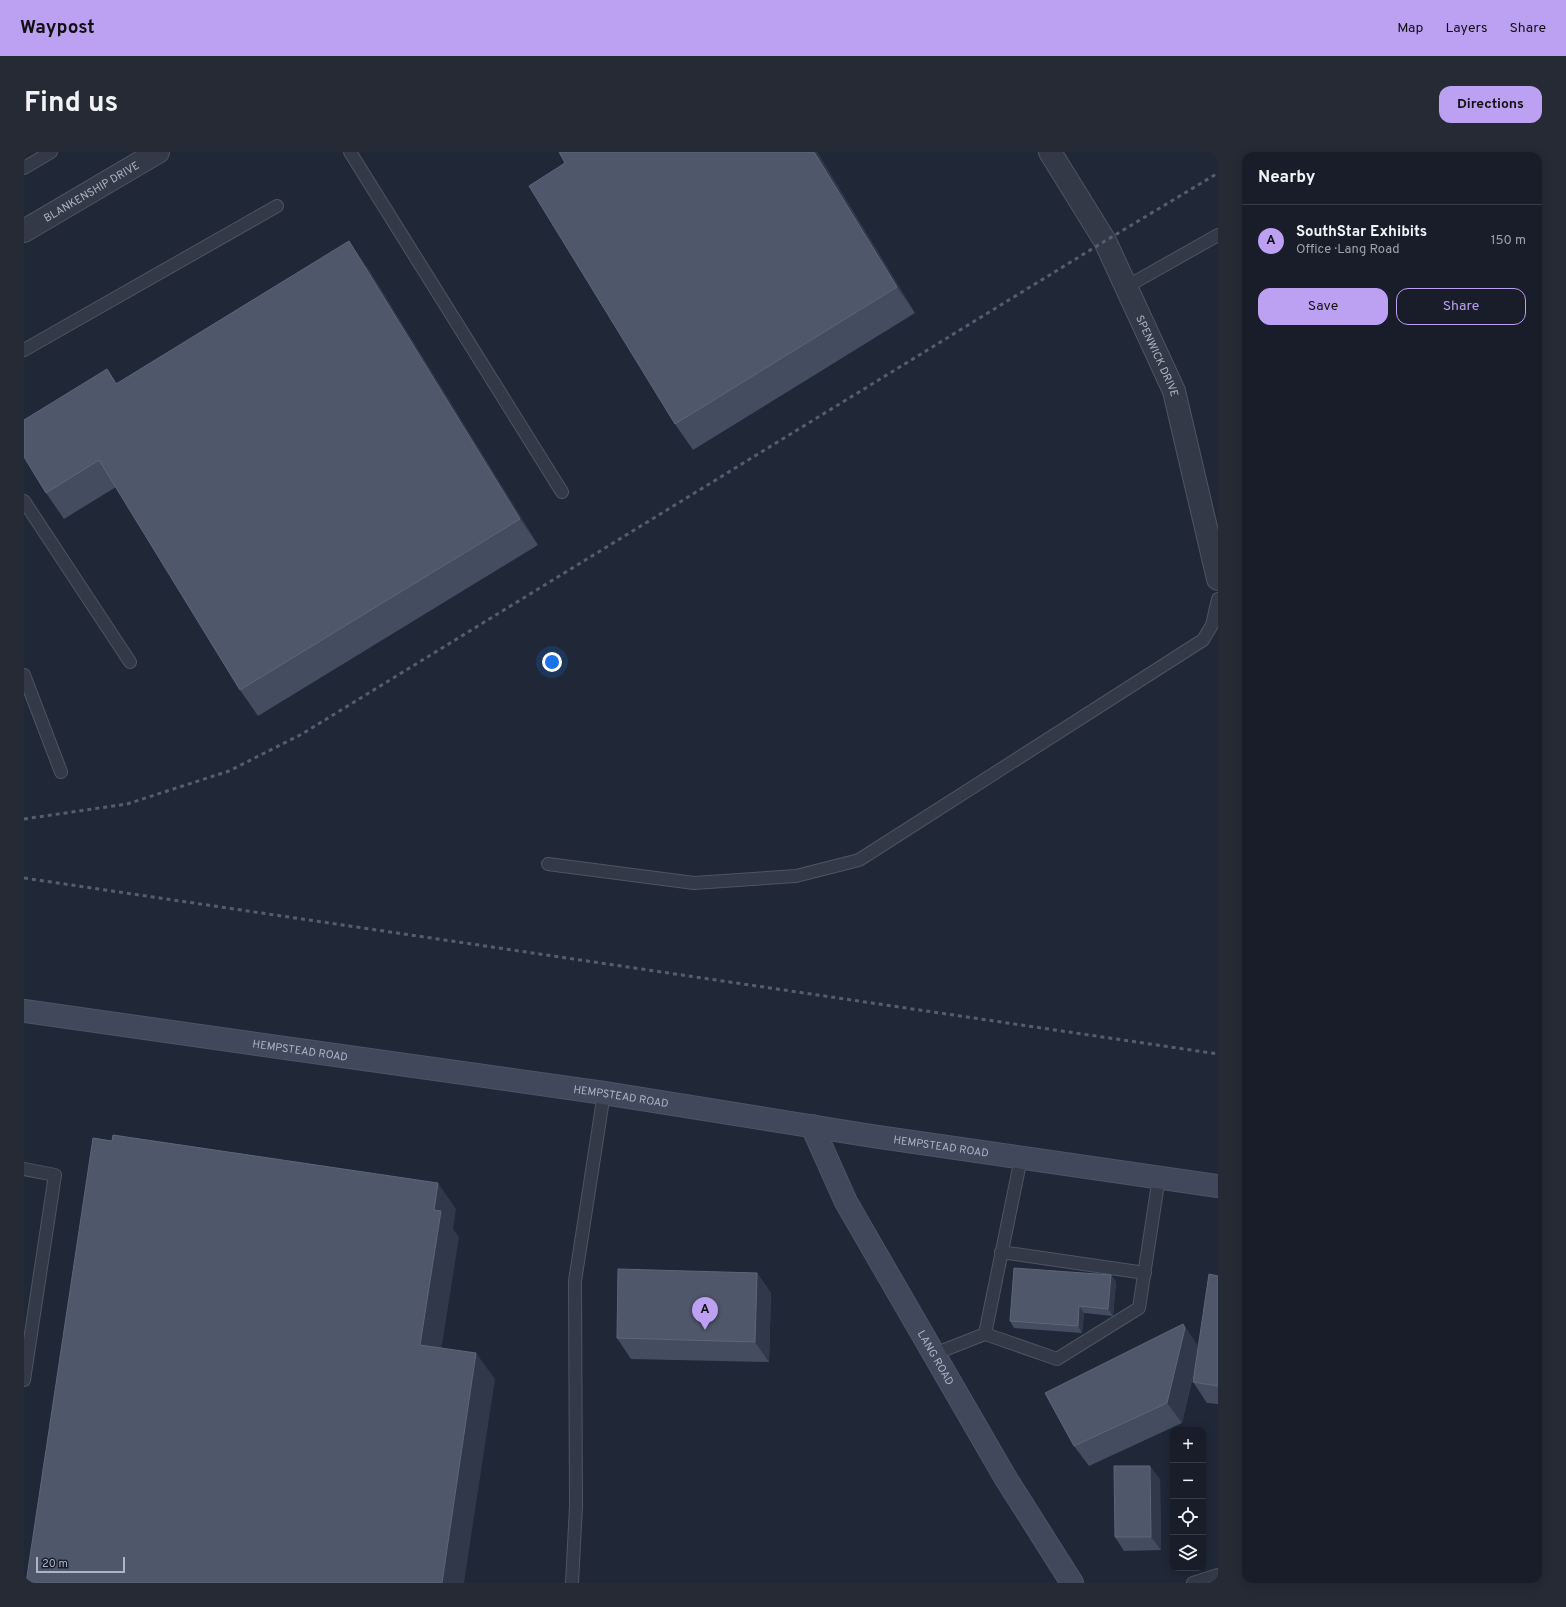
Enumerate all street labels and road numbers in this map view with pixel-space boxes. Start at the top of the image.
street label: BLANKENSHIP DRIVE [41,159,142,226]
street label: SPENWICK DRIVE [1132,313,1181,398]
street label: HEMPSTEAD ROAD [252,1037,349,1065]
street label: HEMPSTEAD ROAD [572,1083,669,1111]
street label: HEMPSTEAD ROAD [892,1133,990,1161]
street label: LANG ROAD [914,1328,956,1388]

